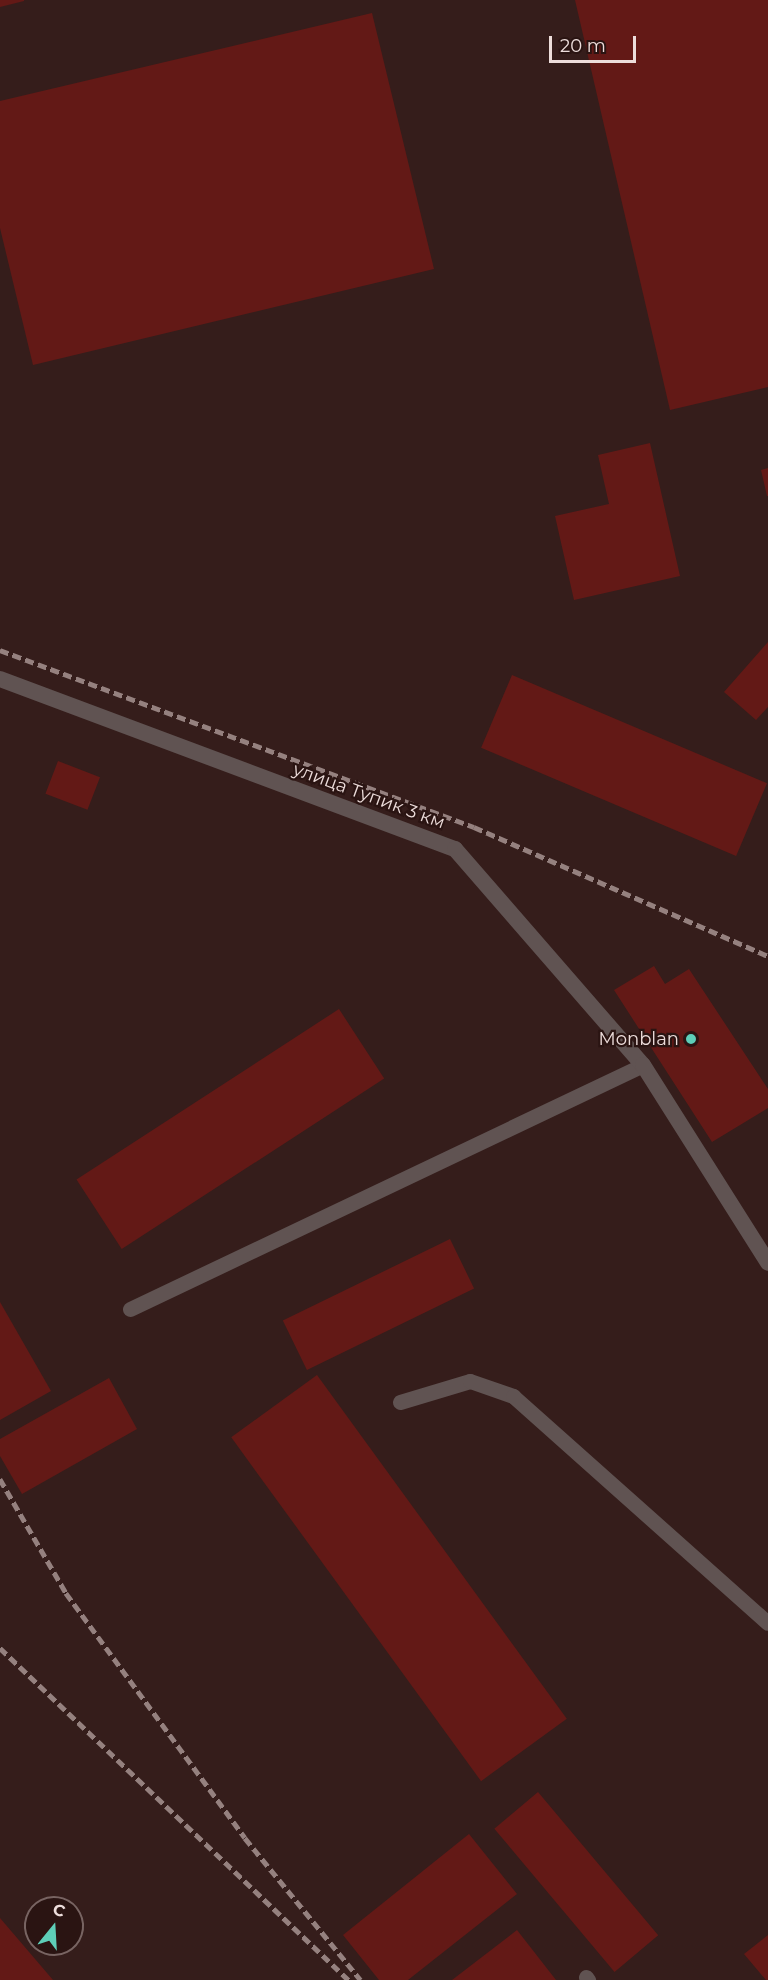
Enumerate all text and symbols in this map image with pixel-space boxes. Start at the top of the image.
scale bar [552,24,639,62]
text: 20 m [560,35,606,57]
street label: улица Тупик 3 км [290,758,448,834]
place label: Monblan [599,1028,679,1050]
marker: Monblan [684,1032,698,1046]
north arrow [24,1896,84,1956]
text: С [51,1899,68,1921]

